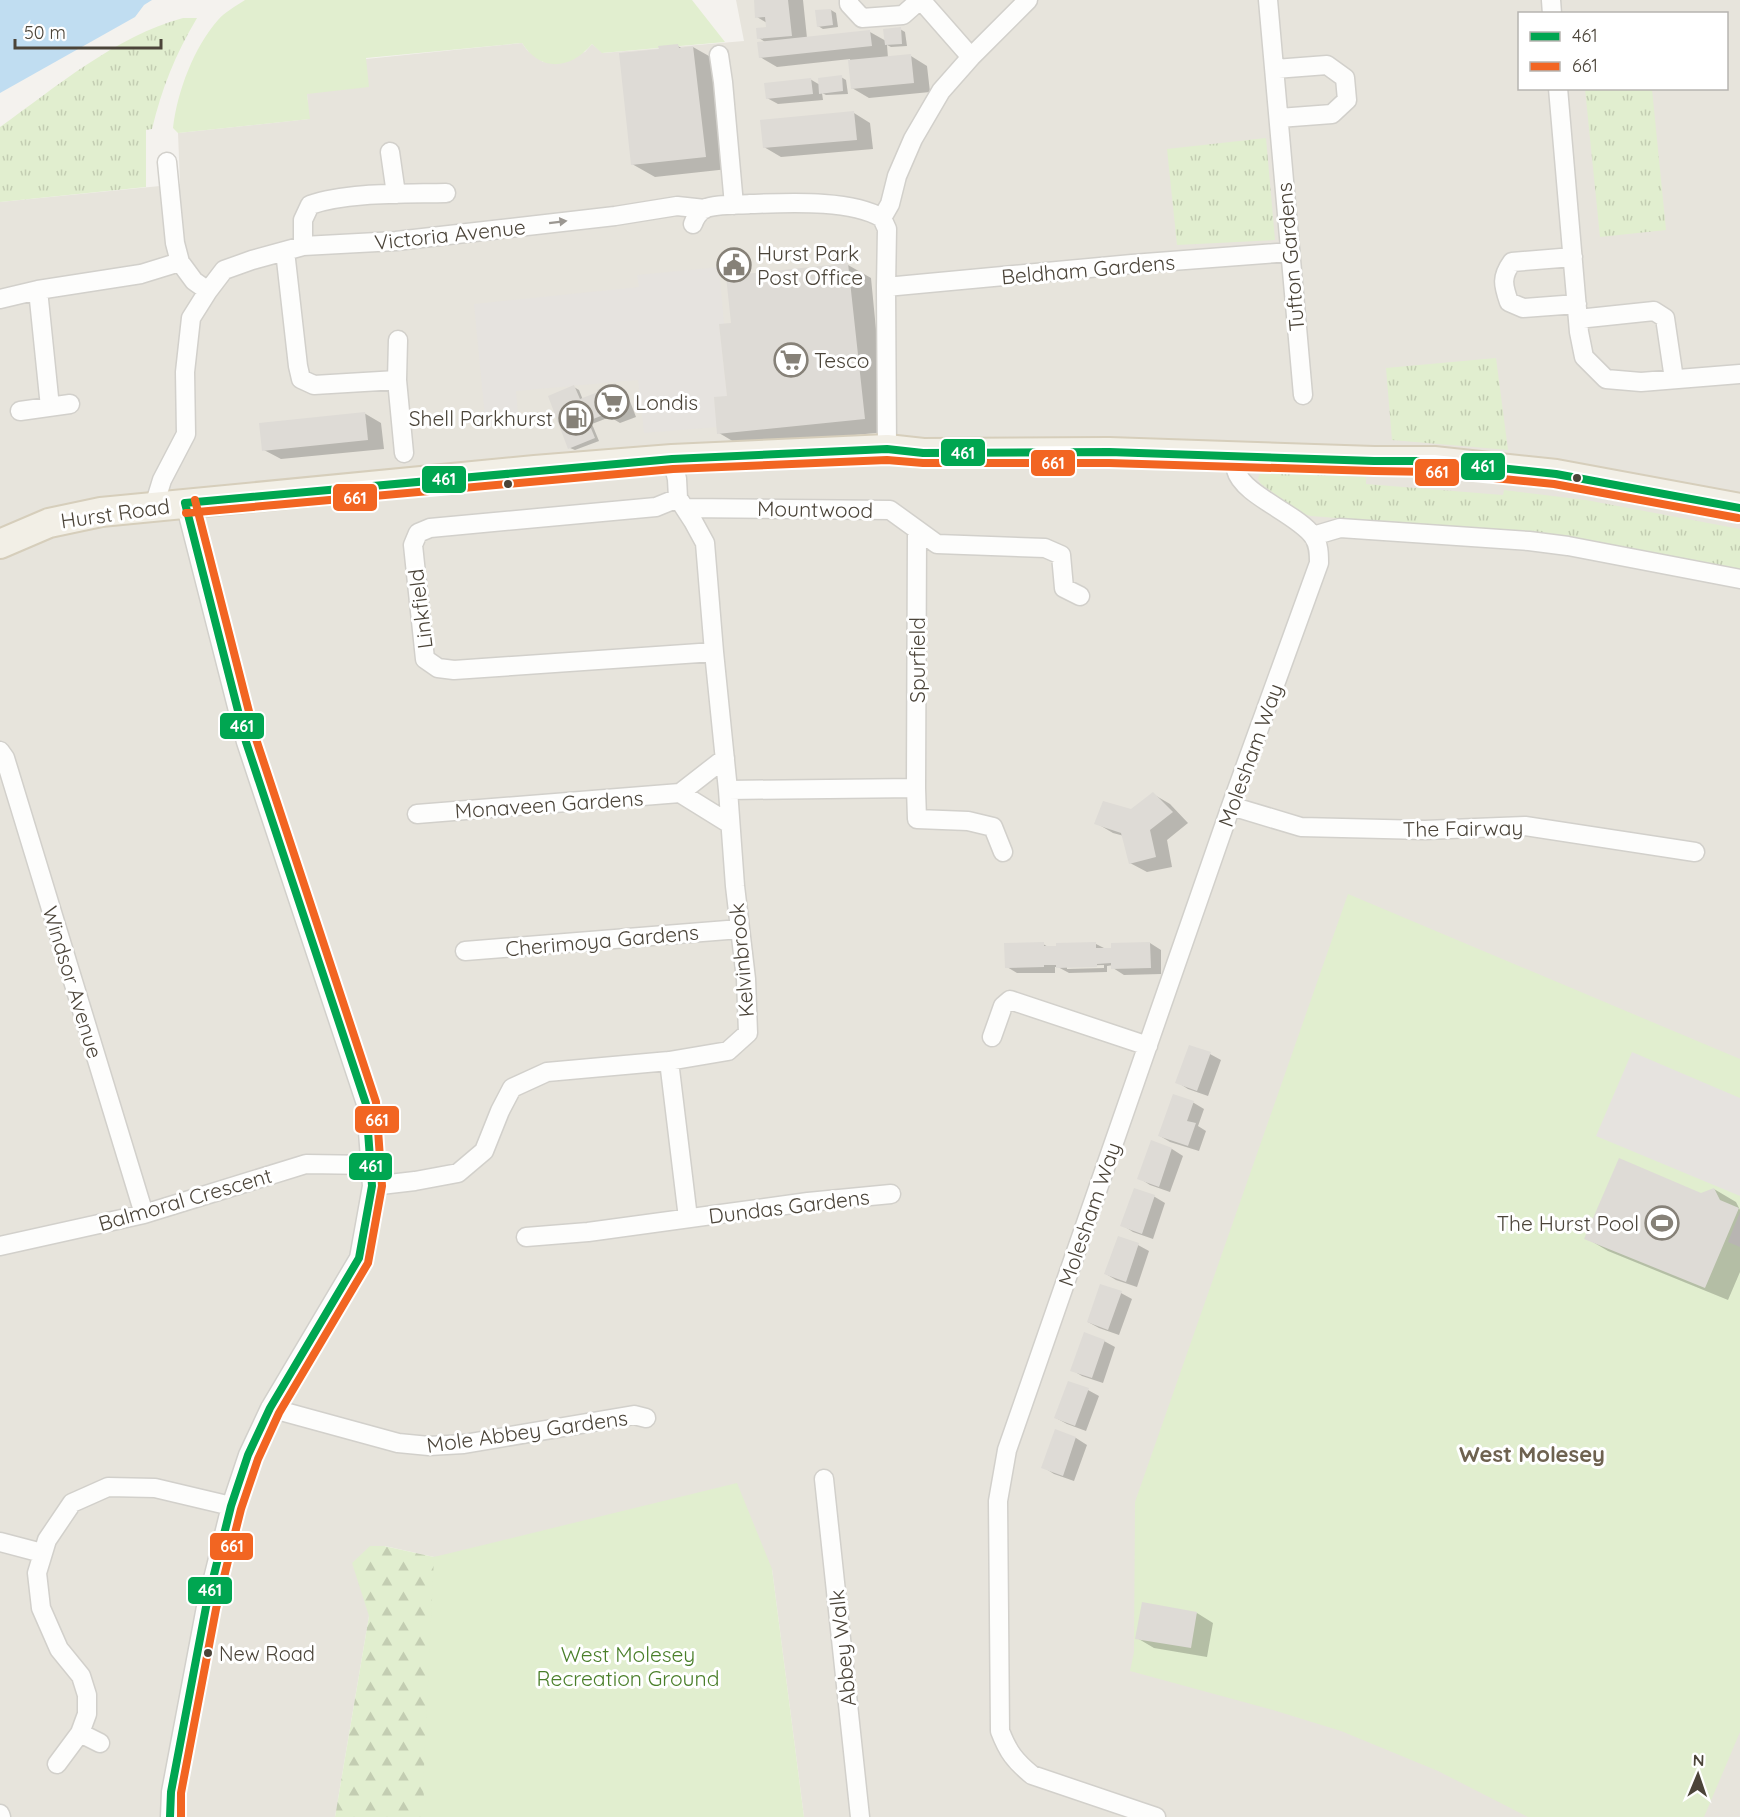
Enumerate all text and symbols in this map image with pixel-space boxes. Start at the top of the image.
scale bar [15,12,160,50]
legend [1518,12,1728,90]
text: 50 m [24,21,66,44]
text: 461 [1572,24,1598,47]
text: 661 [1572,54,1598,77]
street label: Tufton Gardens [1271,182,1309,332]
street label: Victoria Avenue [373,213,527,255]
one-way arrow [549,217,568,227]
place label: Hurst Park Post Office [757,240,863,290]
public building icon: Hurst Park Post Office [716,247,752,283]
street label: Beldham Gardens [1000,248,1176,290]
supermarket icon: Tesco [773,342,809,378]
place label: Tesco [814,347,869,373]
supermarket icon: Londis [594,384,630,420]
place label: Londis [635,389,698,415]
fuel station icon: Shell Parkhurst [558,400,594,436]
place label: Shell Parkhurst [409,405,553,431]
line badge: 461 [940,438,986,467]
text: 461 [951,443,975,463]
line badge: 661 [1030,449,1076,477]
line badge: 461 [1460,452,1506,481]
text: 661 [1041,453,1065,473]
text: 461 [1471,456,1495,476]
line badge: 661 [1414,458,1460,487]
text: 661 [1425,462,1449,482]
line badge: 461 [421,465,467,494]
text: 461 [432,469,456,489]
unlabelled marker [1571,472,1583,484]
unlabelled marker [502,478,514,490]
line badge: 661 [332,483,378,512]
text: 661 [343,488,367,508]
street label: Hurst Road [59,492,171,534]
street label: Mountwood [757,495,873,523]
street label: Linkfield [402,568,438,650]
street label: Spurfield [904,617,930,703]
street label: Molesham Way [1212,680,1288,830]
line badge: 461 [219,712,265,740]
text: 461 [230,716,254,736]
street label: Monaveen Gardens [454,784,644,824]
street label: The Fairway [1403,814,1523,842]
street label: Kelvinbrook [723,902,759,1018]
street label: Windsor Avenue [37,903,109,1061]
street label: Cherimoya Gardens [504,919,700,961]
line badge: 661 [354,1105,400,1134]
text: 661 [365,1110,389,1130]
street label: Molesham Way [1052,1139,1126,1289]
line badge: 461 [348,1152,393,1181]
text: 461 [359,1156,383,1176]
street label: Balmoral Crescent [95,1162,275,1236]
street label: Dundas Gardens [707,1183,871,1229]
sports icon: The Hurst Pool [1644,1205,1680,1241]
place label: The Hurst Pool [1496,1210,1639,1236]
street label: Mole Abbey Gardens [425,1404,629,1458]
district label: West Molesey [1459,1440,1605,1468]
line badge: 661 [209,1532,254,1561]
text: 661 [220,1536,244,1556]
line badge: 461 [187,1576,233,1605]
text: 461 [198,1580,222,1600]
street label: Abbey Walk [823,1588,861,1708]
place label: New Road [219,1641,315,1666]
park label: West Molesey Recreation Ground [537,1641,719,1691]
marker: New Road [202,1647,214,1659]
north arrow [1668,1745,1728,1805]
text: N [1692,1750,1705,1770]

